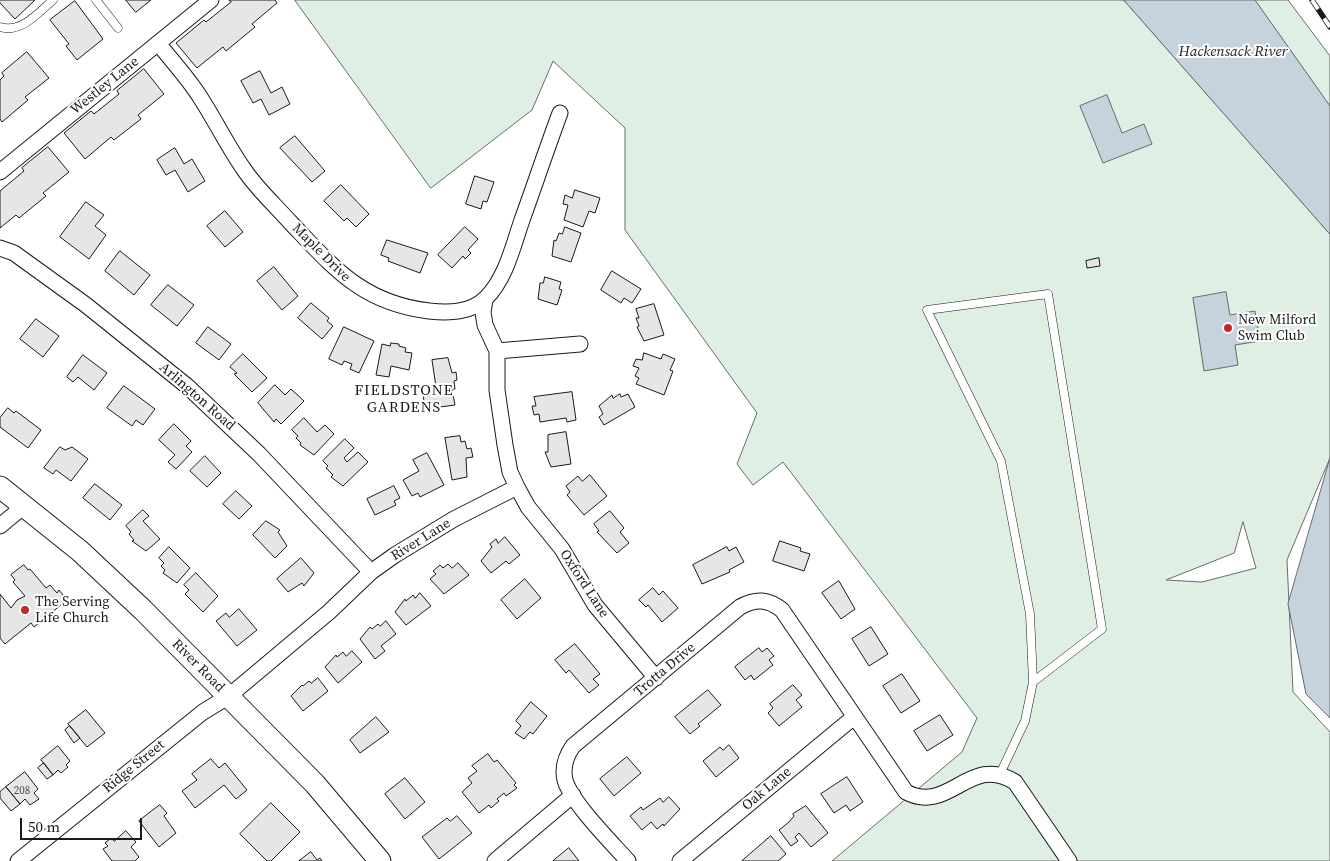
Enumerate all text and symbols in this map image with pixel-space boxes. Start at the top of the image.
water label: Hackensack River [1179,43,1287,61]
street label: Westley Lane [68,53,142,119]
street label: Maple Drive [288,220,354,286]
place label: New Milford Swim Club [1238,312,1316,344]
marker: New Milford Swim Club [1222,322,1234,334]
street label: Arlington Road [156,360,238,434]
district label: FIELDSTONE GARDENS [353,382,455,417]
street label: River Lane [388,515,454,565]
street label: Oxford Lane [556,547,612,621]
place label: The Serving Life Church [35,594,110,626]
marker: The Serving Life Church [19,604,31,616]
street label: River Road [168,636,228,696]
street label: Trotta Drive [631,640,699,700]
street label: Ridge Street [100,737,168,797]
street label: Oak Lane [739,764,795,814]
house number: 208 [14,784,30,798]
scale bar [22,808,145,840]
text: 50 m [28,816,60,837]

